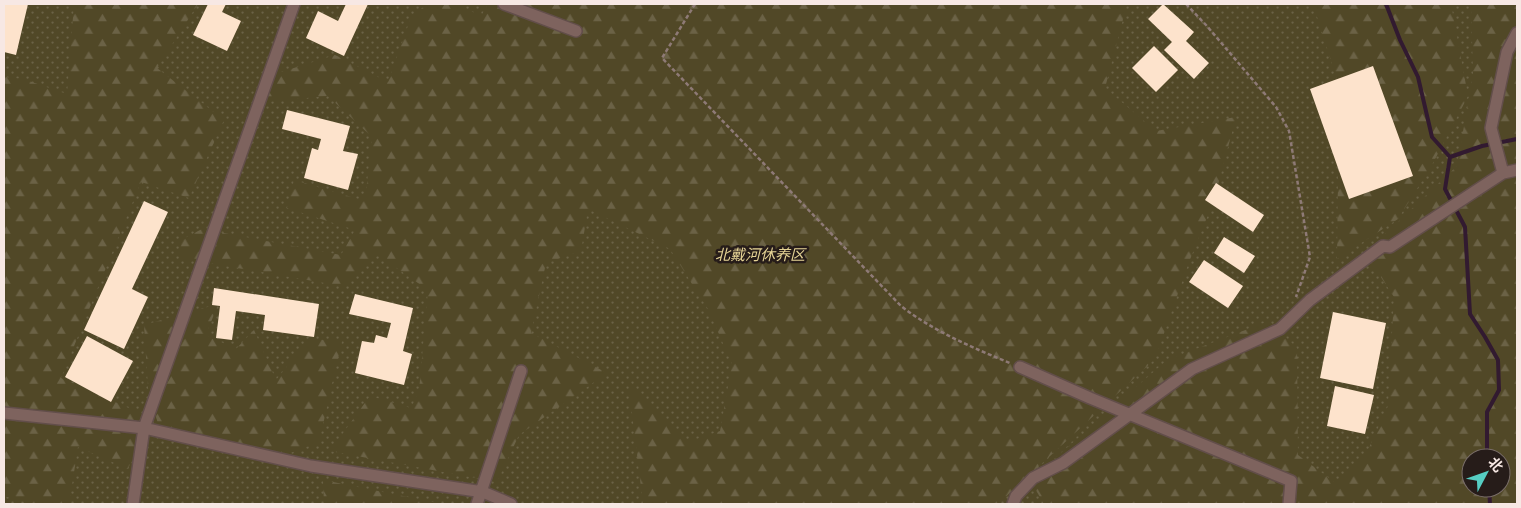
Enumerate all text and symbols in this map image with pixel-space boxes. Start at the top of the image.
park label: 北戴河休养区 [715,244,807,264]
north arrow [1461,448,1511,498]
text: 北 [1484,453,1508,476]

